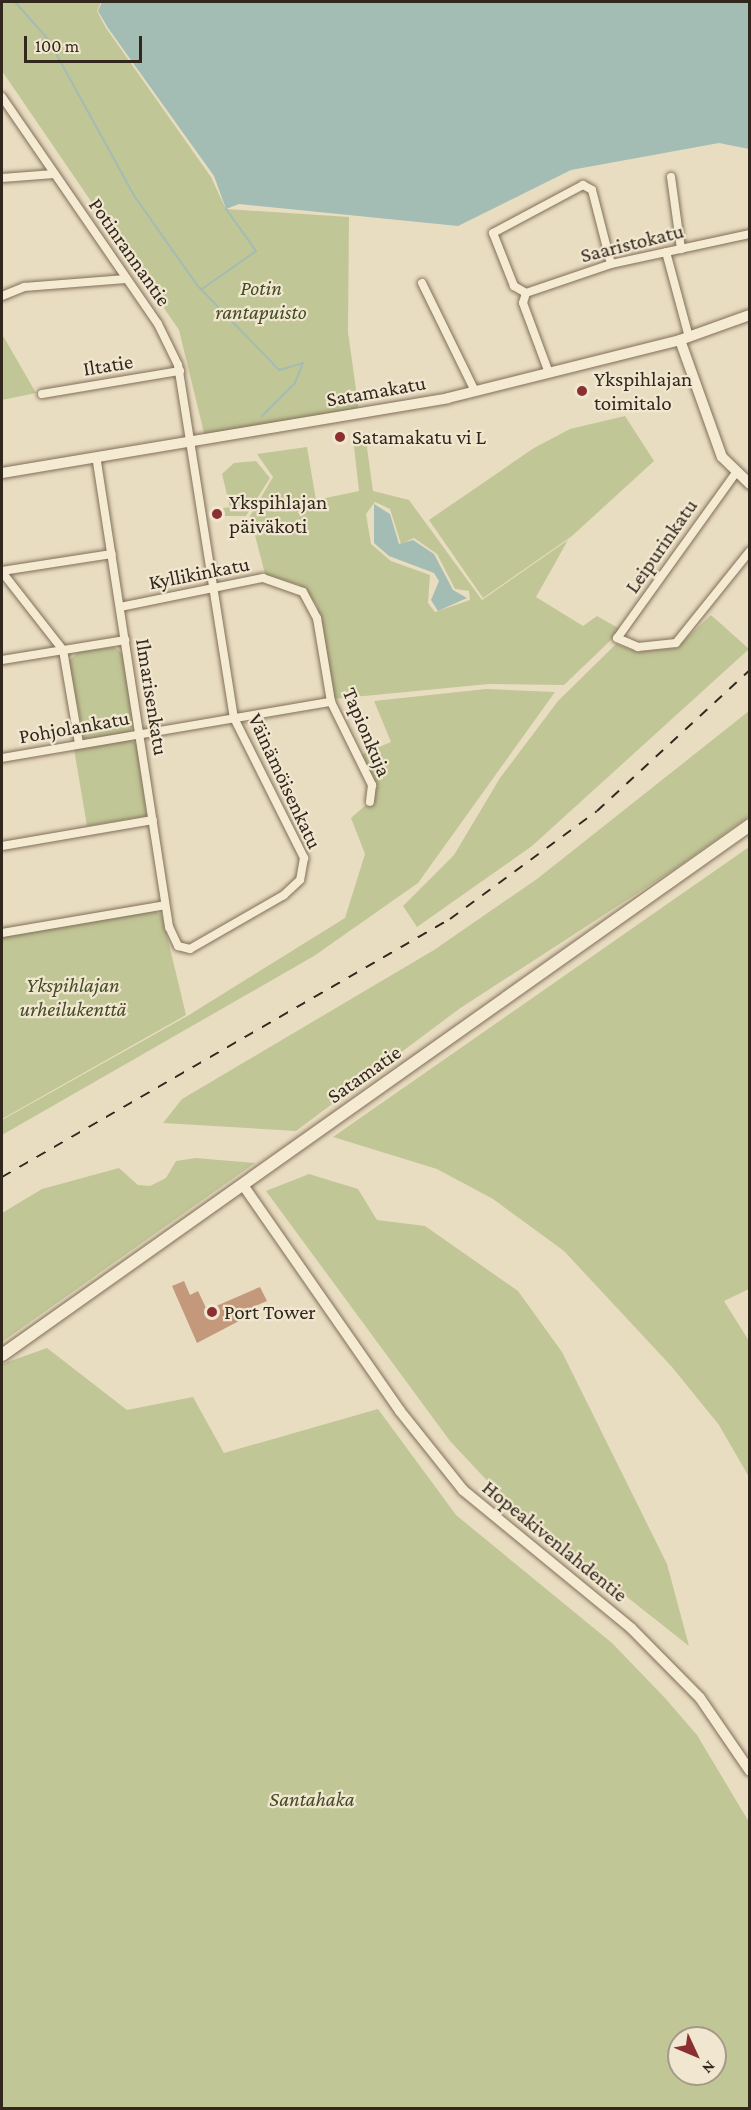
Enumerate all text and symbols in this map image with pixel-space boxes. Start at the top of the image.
scale bar [27,24,146,62]
text: 100 m [35,36,79,56]
street label: Potinrannantie [83,193,177,311]
street label: Saaristokatu [578,218,686,268]
park label: Potin rantapuisto [215,275,307,325]
street label: Iltatie [81,349,135,381]
place label: Ykspihlajan toimitalo [594,366,692,416]
street label: Satamakatu [324,370,428,412]
marker: Ykspihlajan toimitalo [575,384,589,398]
place label: Satamakatu vi L [352,424,486,450]
marker: Satamakatu vi L [333,430,347,444]
place label: Ykspihlajan päiväkoti [229,489,327,539]
street label: Leipurinkatu [619,494,703,598]
marker: Ykspihlajan päiväkoti [210,507,224,521]
street label: Kyllikinkatu [147,551,251,595]
street label: Ilmarisenkatu [130,637,174,757]
street label: Tapionkuja [337,684,397,780]
street label: Pohjolankatu [17,705,131,749]
street label: Väinämöisenkatu [243,709,327,853]
park label: Ykspihlajan urheilukenttä [20,972,126,1022]
street label: Satamatie [322,1039,406,1109]
place label: Port Tower [224,1299,316,1325]
marker: Port Tower [205,1305,219,1319]
street label: Hopeakivenlahdentie [477,1475,633,1607]
park label: Santahaka [269,1786,355,1812]
north arrow [667,2026,727,2086]
text: N [699,2058,719,2077]

